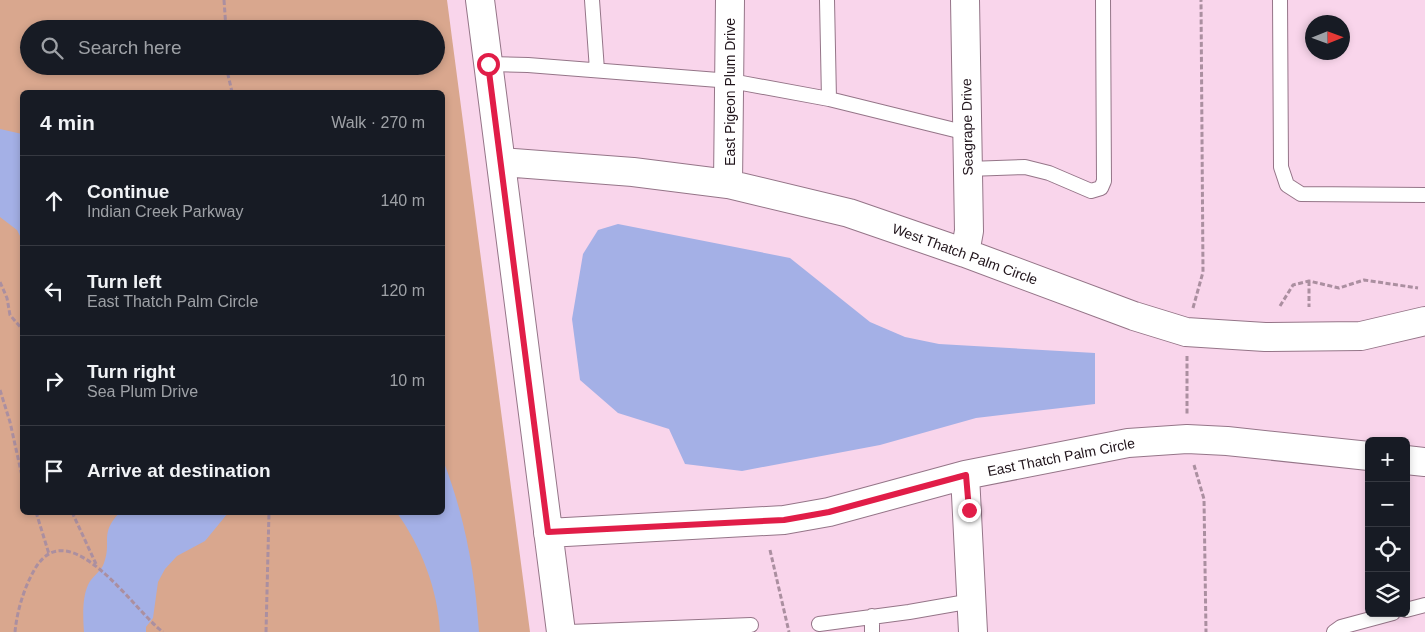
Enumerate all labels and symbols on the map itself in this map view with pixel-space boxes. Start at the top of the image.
north arrow [1305,15,1350,60]
street label: East Pigeon Plum Drive [722,18,738,166]
route start [477,53,500,76]
street label: Seagrape Drive [958,78,976,176]
street label: West Thatch Palm Circle [890,220,1040,288]
street label: East Thatch Palm Circle [986,435,1136,479]
route end [958,499,981,522]

